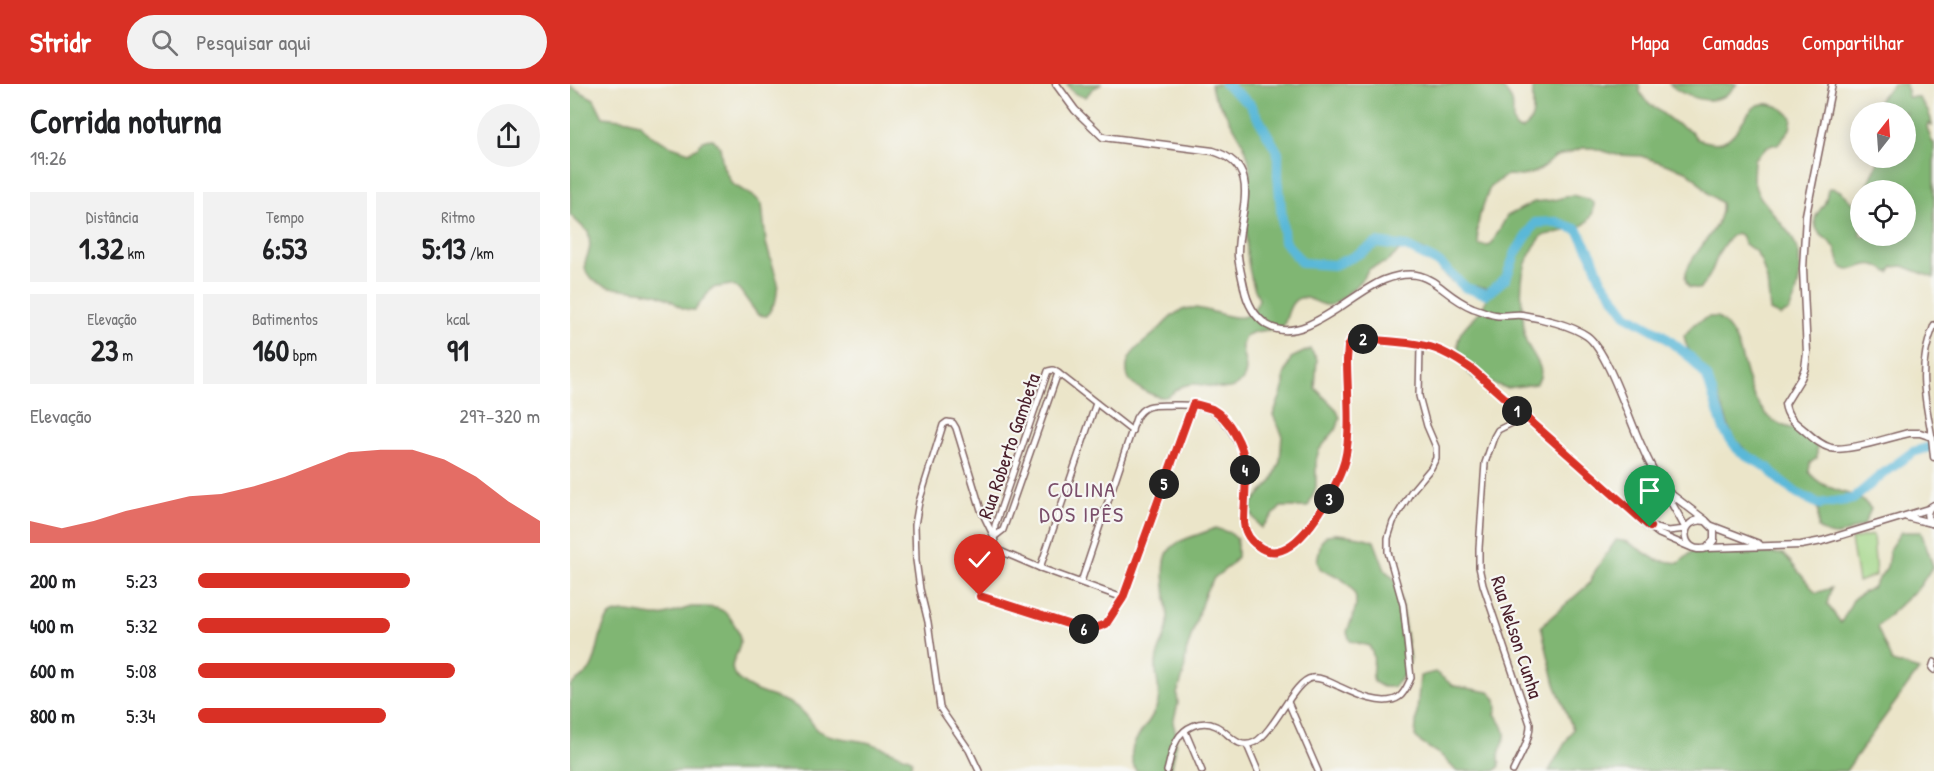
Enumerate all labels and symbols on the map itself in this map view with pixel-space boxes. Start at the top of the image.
north arrow [1850,102,1916,168]
pin: 2 [1348,324,1378,354]
street label: Rua Roberto Gambeta [971,369,1046,522]
pin: 1 [1502,396,1532,426]
pin: 4 [1230,455,1260,485]
pin [1624,465,1675,527]
pin: 5 [1149,469,1179,499]
district label: COLINA DOS IPÊS [1039,474,1125,529]
pin: 3 [1314,484,1344,514]
pin [954,534,1005,596]
street label: Rua Nelson Cunha [1485,572,1550,702]
pin: 6 [1069,614,1099,644]

